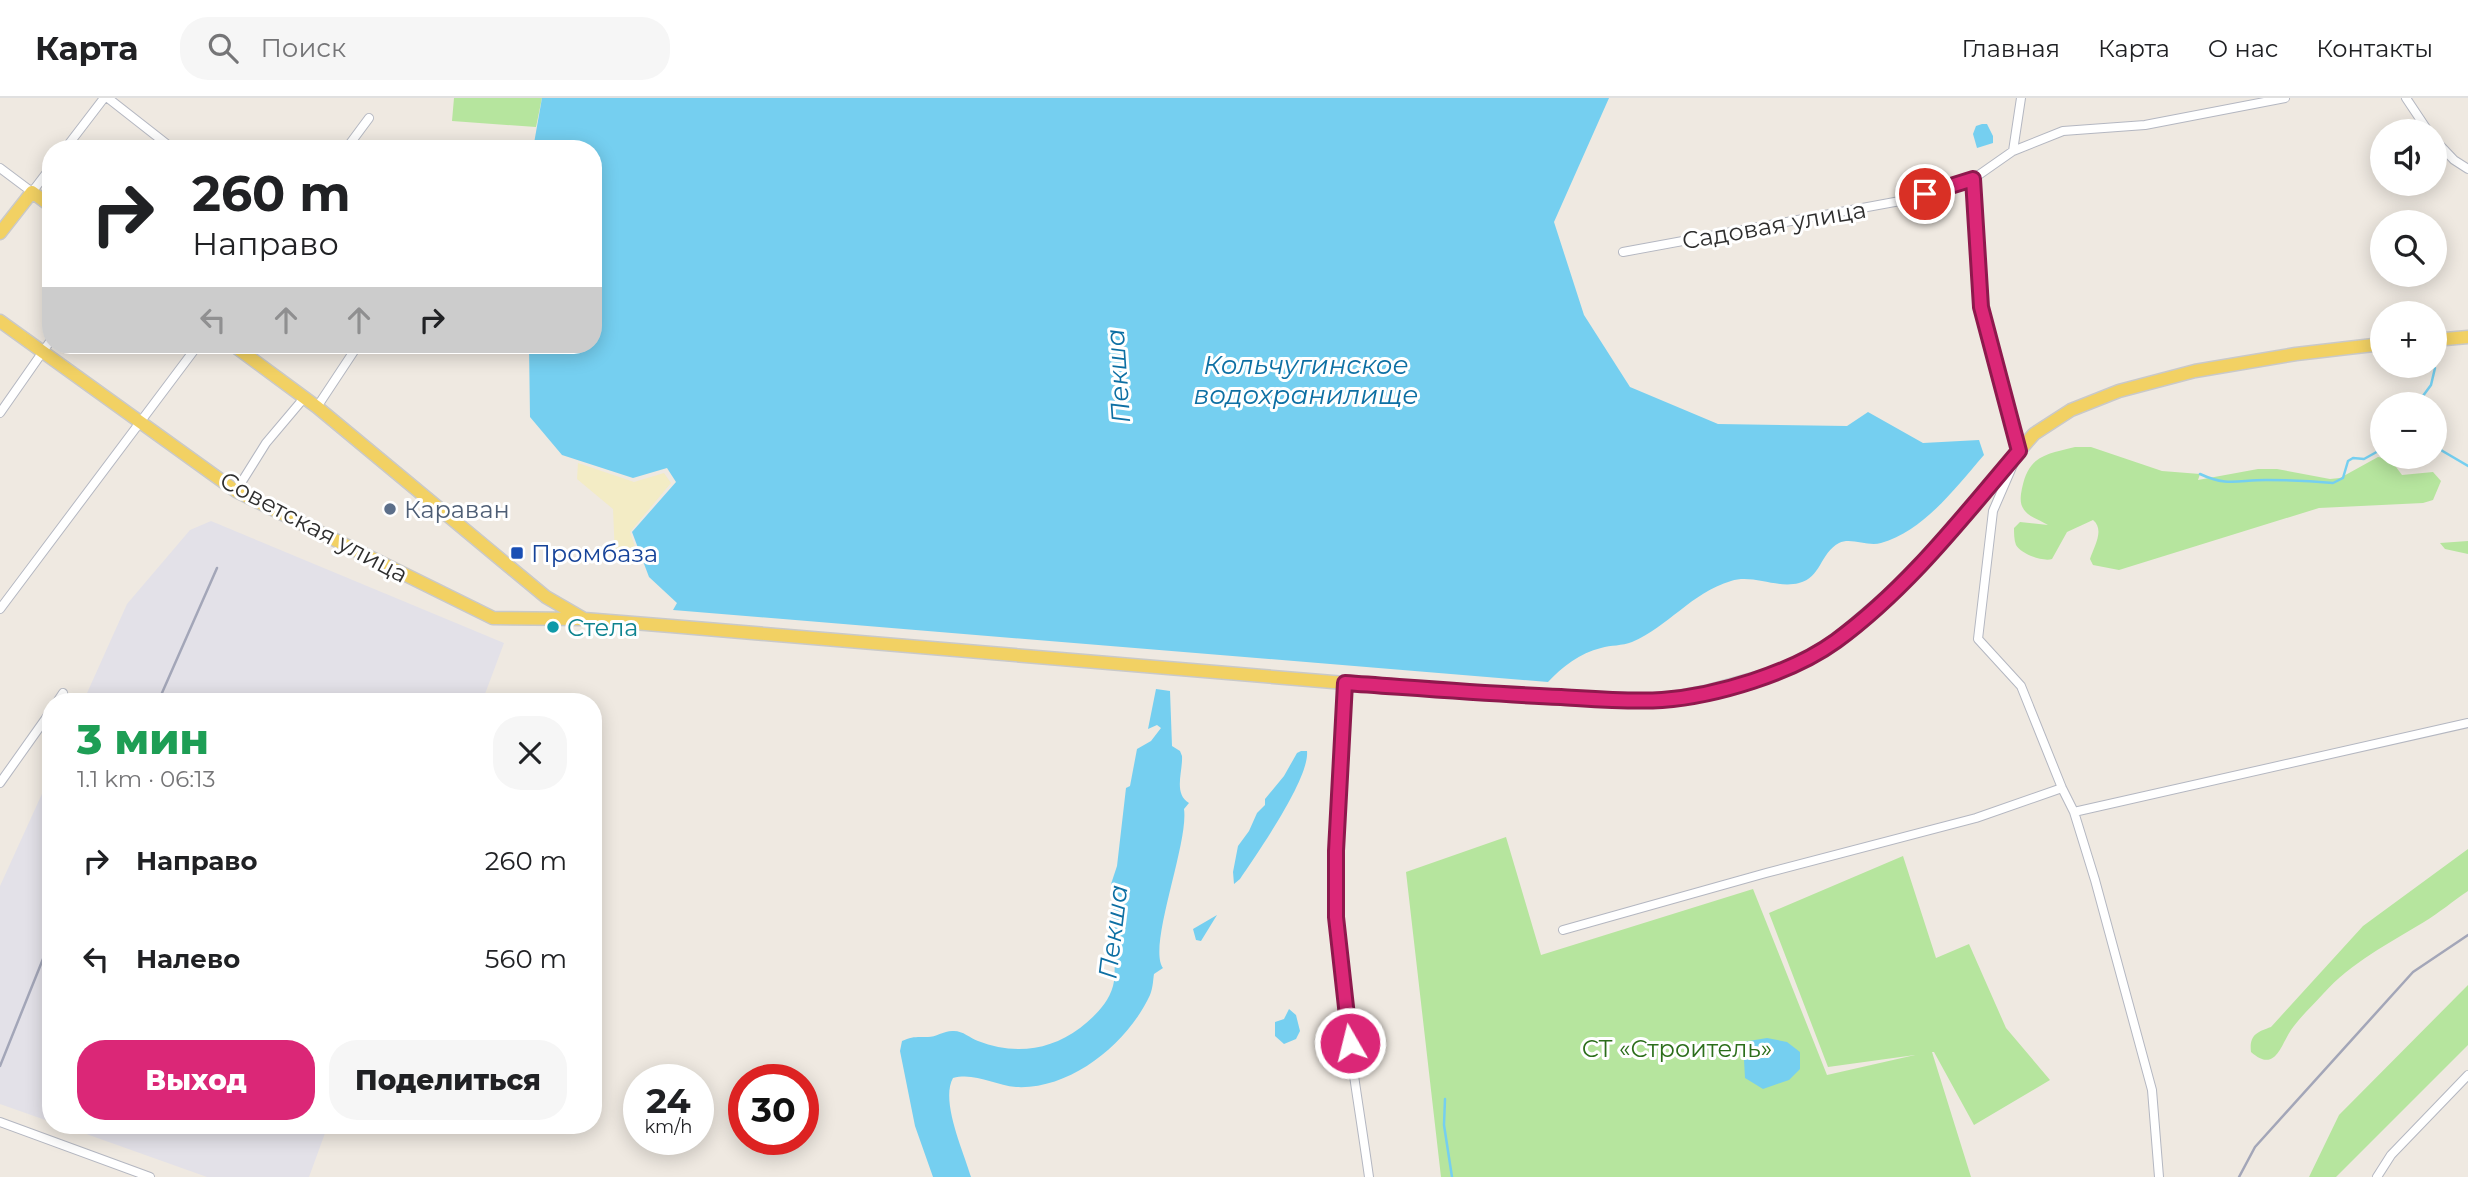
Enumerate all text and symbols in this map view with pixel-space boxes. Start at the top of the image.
search box [180,17,670,80]
text: Карта [35,28,138,68]
icon: search [204,29,242,67]
text: Поиск [260,32,346,64]
text: Главная [1962,34,2060,63]
text: Карта [2098,34,2170,63]
text: О нас [2208,34,2278,63]
text: Контакты [2316,34,2433,63]
map controls [2370,119,2447,469]
button: sound [2370,119,2447,196]
text: 260 m [192,164,351,223]
pin [1895,164,1955,224]
icon: right [77,168,168,259]
icon: arrive [1906,175,1944,213]
street label: Садовая улица [1680,195,1868,255]
button: search [2370,210,2447,287]
text: Направо [192,224,339,263]
icon: left [194,301,232,339]
icon: ahead [267,301,305,339]
icon: ahead [340,301,378,339]
icon: right [413,301,451,339]
button: + [2370,301,2447,378]
water label: Пекша [1099,328,1137,424]
water label: Кольчугинское водохранилище [1193,349,1419,411]
button: − [2370,392,2447,469]
street label: Советская улица [215,465,413,589]
place label: Караван [404,495,510,524]
marker: Караван [382,501,398,517]
place label: Промбаза [531,539,658,568]
marker: Промбаза [509,545,525,561]
place label: Стела [567,613,638,642]
marker: Стела [545,619,561,635]
text: 3 мин [77,713,209,765]
button: close [493,716,567,790]
text: 1.1 km · 06:13 [77,765,215,793]
icon: right [77,842,115,880]
text: Направо [136,845,257,877]
text: 260 m [485,845,567,877]
water label: Пекша [1091,883,1135,981]
icon: left [77,940,115,978]
text: Налево [136,943,240,975]
text: 560 m [485,943,567,975]
position arrow [1313,1006,1387,1080]
park label: СТ «Строитель» [1582,1034,1772,1063]
button: Выход [77,1040,315,1120]
button: Поделиться [329,1040,567,1120]
speed limit sign: 30 [728,1064,819,1155]
text: 24 [646,1079,691,1122]
text: km/h [644,1116,693,1138]

